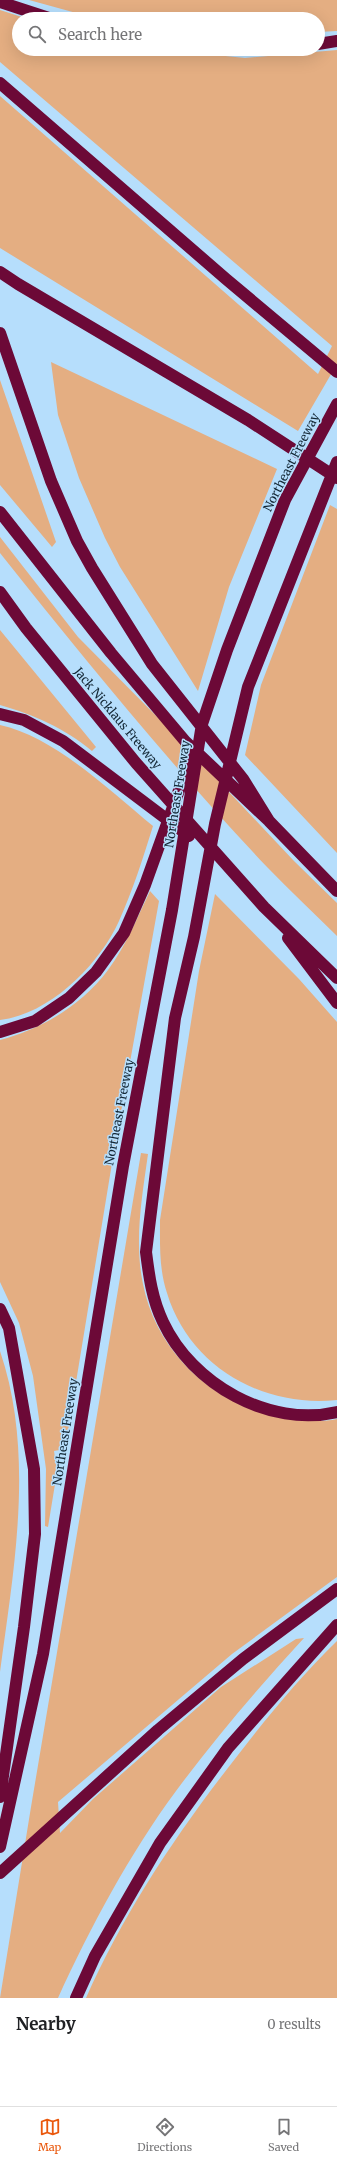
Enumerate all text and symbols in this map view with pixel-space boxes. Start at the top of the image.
search box [12,12,325,56]
icon: search [26,23,48,45]
text: Search here [58,25,142,44]
street label: Northeast Freeway [260,410,322,514]
street label: Jack Nicklaus Freeway [70,663,165,772]
street label: Northeast Freeway [161,739,193,849]
street label: Northeast Freeway [101,1057,137,1167]
street label: Northeast Freeway [49,1377,81,1487]
text: Nearby [16,2013,76,2035]
text: 0 results [267,2016,321,2033]
tab: Map [38,2116,61,2154]
tab: Directions [137,2116,192,2154]
tab: Saved [268,2116,299,2154]

